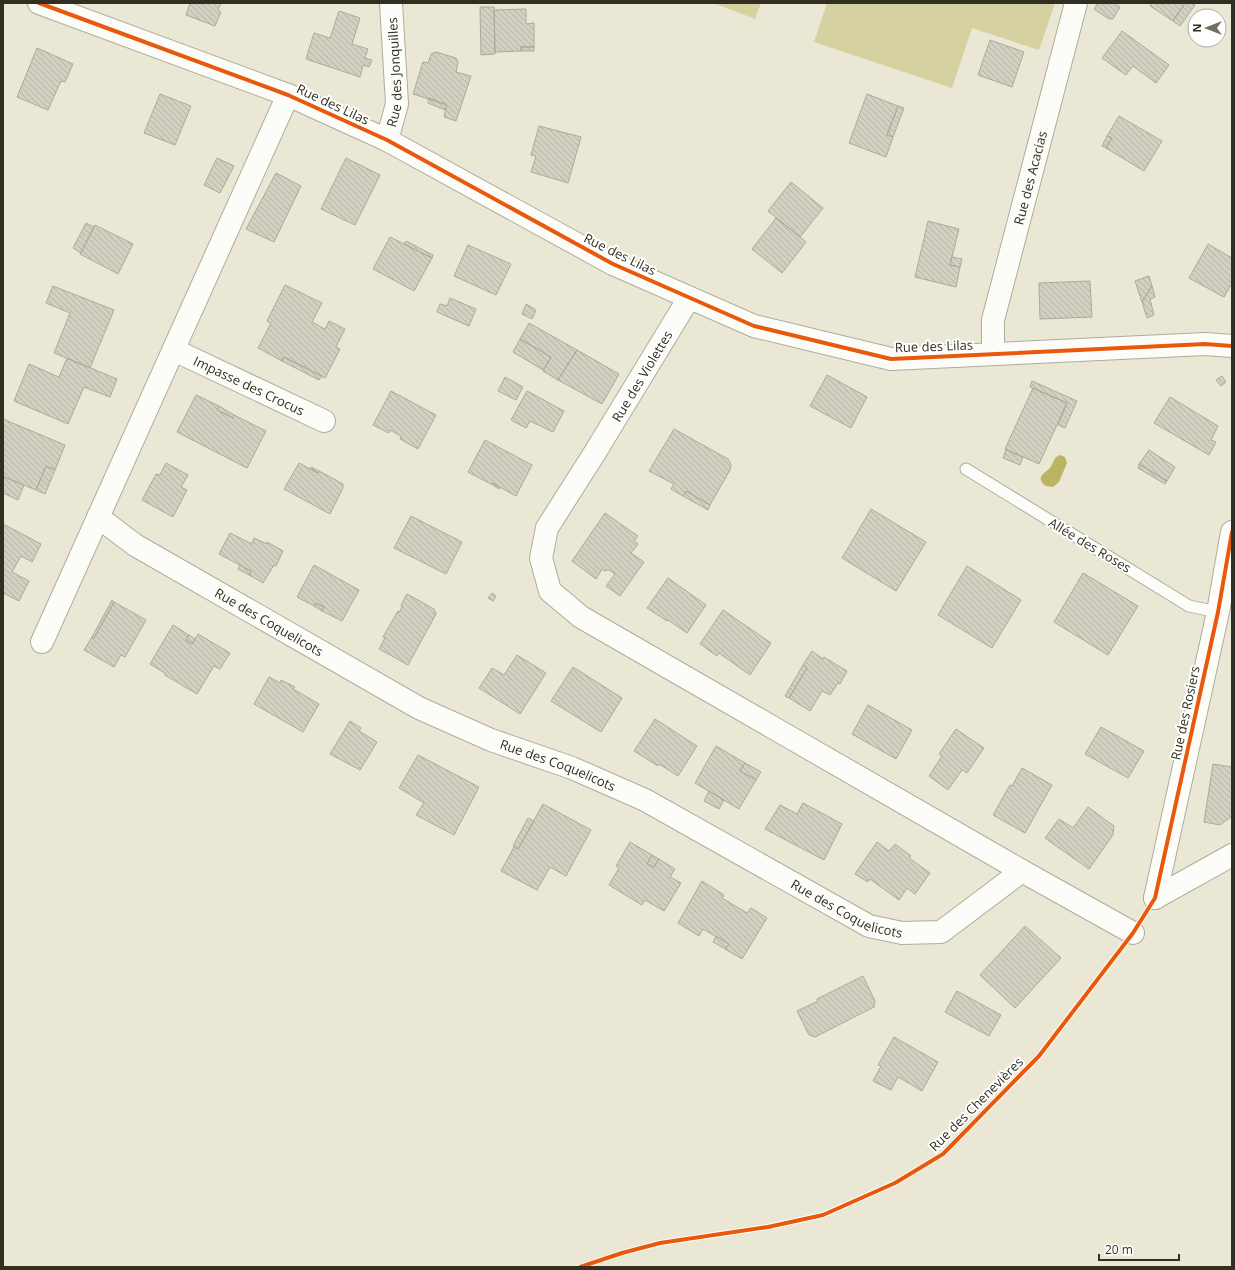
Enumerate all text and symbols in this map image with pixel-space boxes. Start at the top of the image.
north arrow [1187,8,1227,48]
street label: Rue des Jonquilles [382,17,406,129]
text: N [1189,24,1204,32]
street label: Rue des Lilas [294,79,372,129]
street label: Rue des Acacias [1009,129,1051,227]
street label: Rue des Lilas [581,229,659,279]
street label: Rue des Violettes [608,327,676,425]
street label: Rue des Lilas [895,336,973,356]
street label: Impasse des Crocus [191,352,307,419]
street label: Allée des Roses [1045,513,1135,577]
street label: Rue des Coquelicots [212,584,327,660]
street label: Rue des Rosiers [1166,664,1204,762]
street label: Rue des Coquelicots [498,735,619,795]
street label: Rue des Coquelicots [788,875,904,942]
street label: Rue des Chenevières [925,1053,1027,1155]
scale bar [1099,1236,1179,1262]
text: 20 m [1105,1241,1133,1258]

